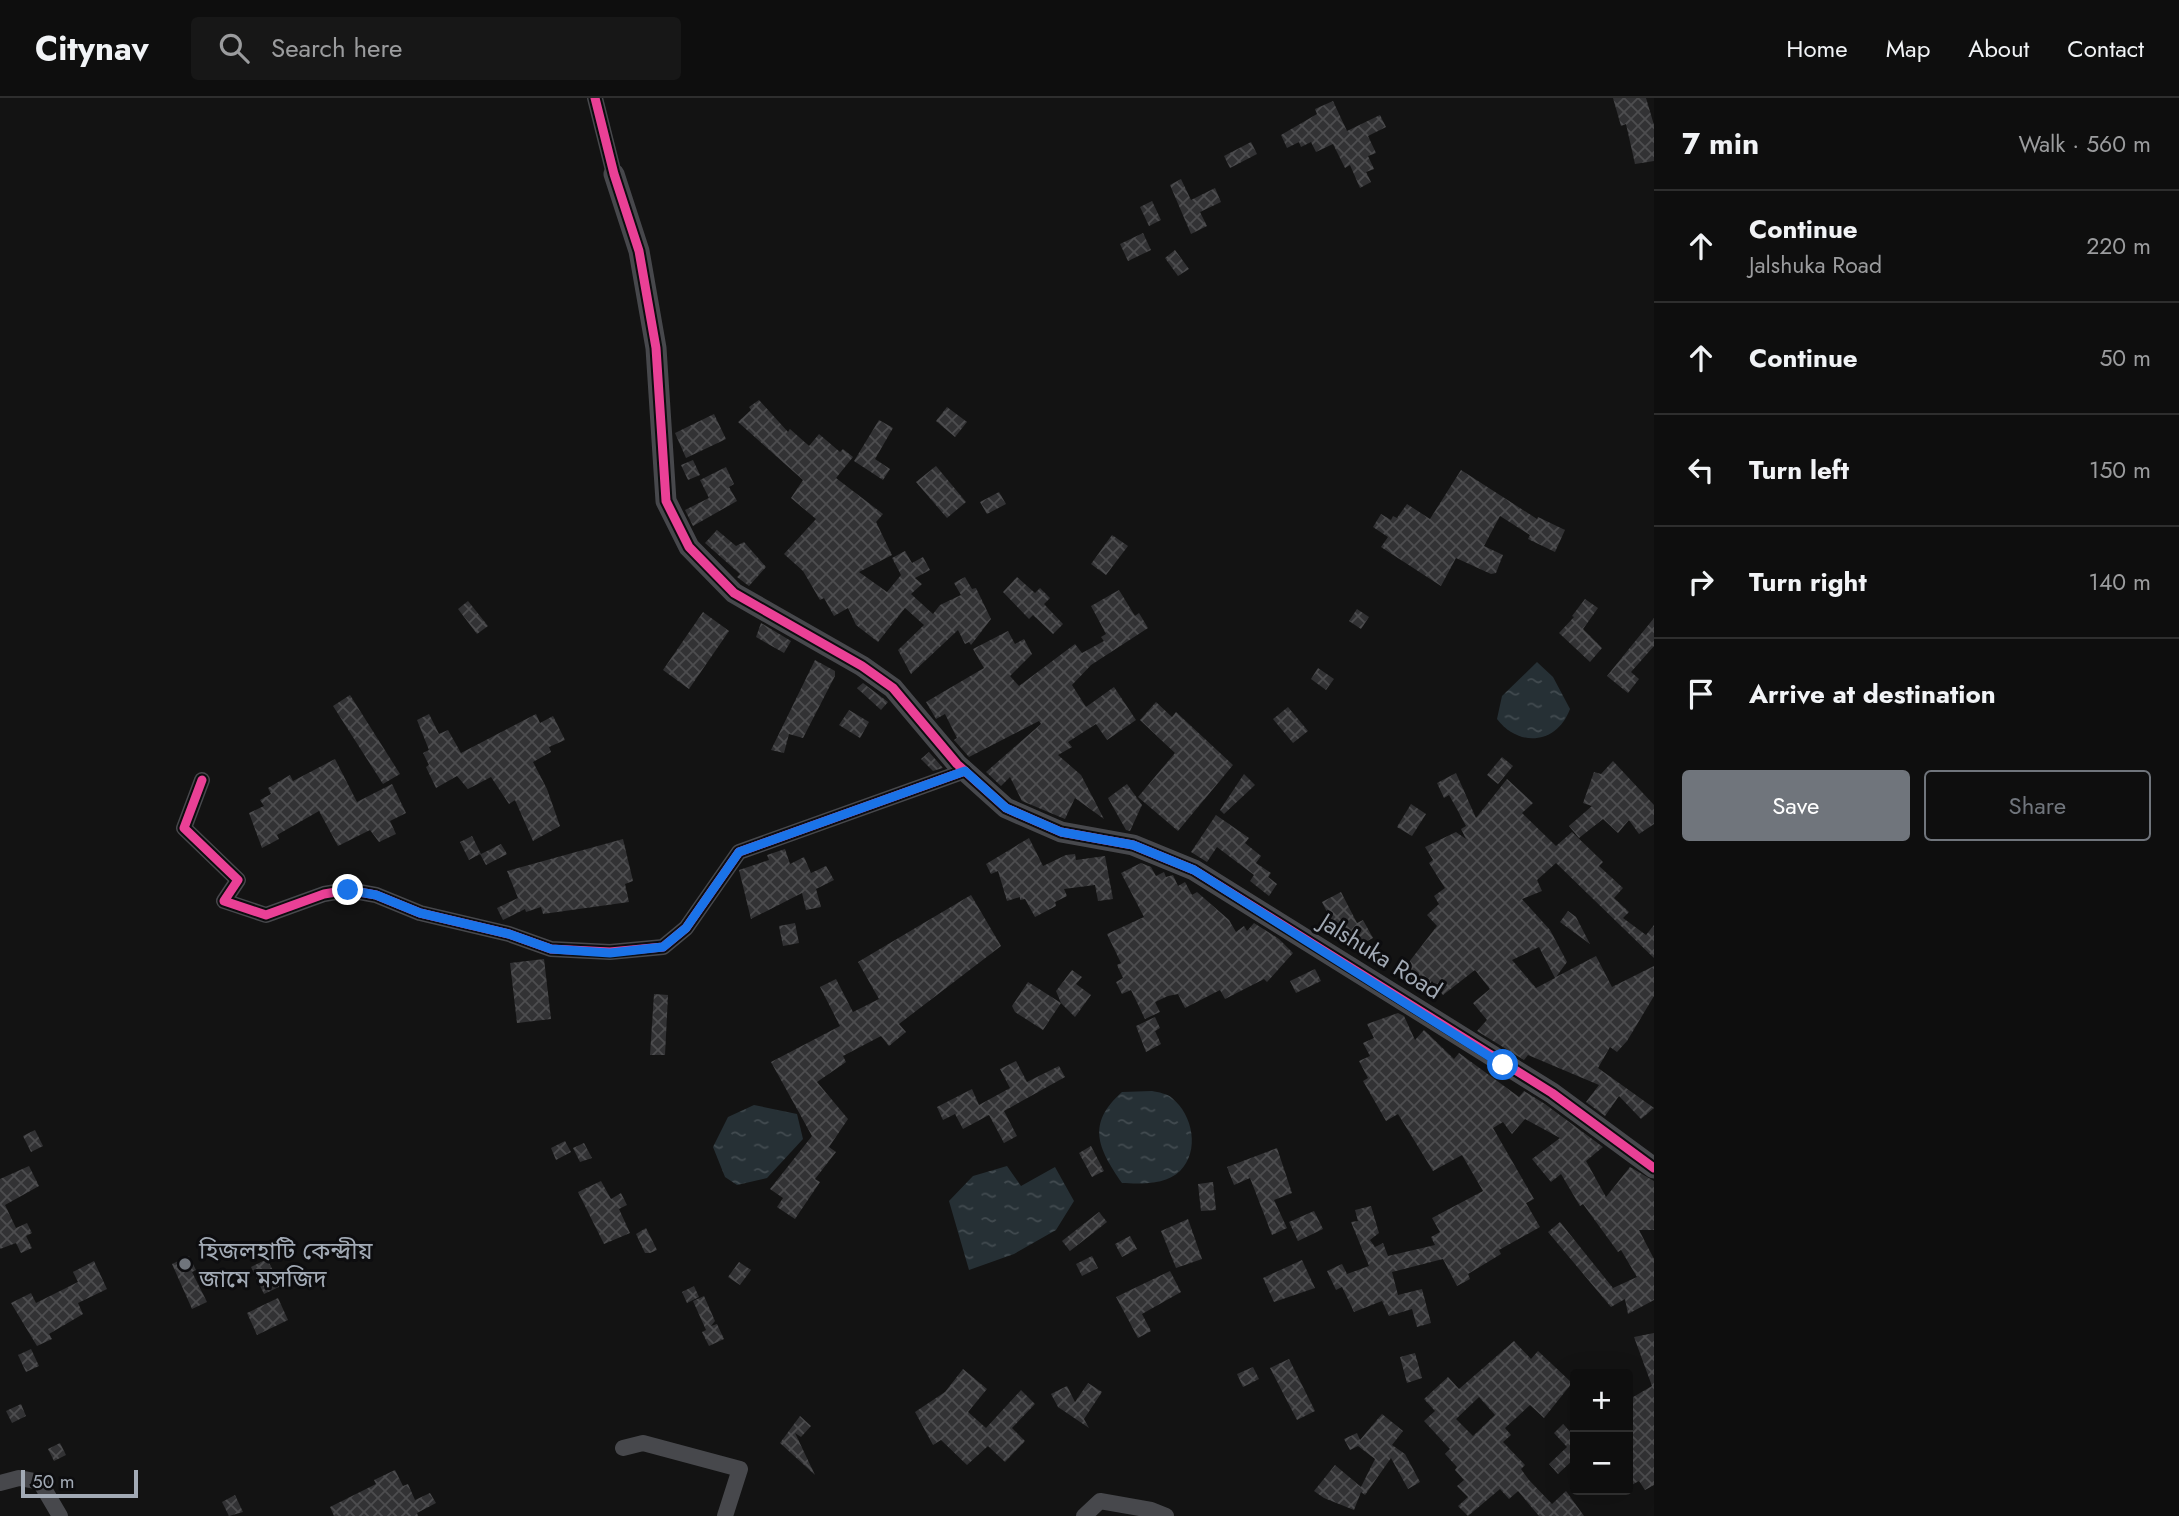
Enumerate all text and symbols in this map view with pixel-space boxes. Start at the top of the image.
search box [191,17,681,80]
text: Citynav [35,25,149,72]
icon: search [215,29,253,67]
text: Search here [271,29,402,67]
text: Home [1786,31,1848,66]
text: Map [1886,31,1930,66]
text: About [1968,31,2029,66]
text: Contact [2067,31,2144,66]
text: 7 min [1682,122,1759,165]
text: Walk · 560 m [2018,127,2151,161]
text: Continue [1749,210,1858,248]
icon: ahead [1682,227,1720,265]
text: 220 m [2086,229,2151,263]
text: Jalshuka Road [1749,248,1882,282]
icon: ahead [1682,339,1720,377]
text: Continue [1749,339,1858,377]
text: 50 m [2099,341,2151,375]
icon: left [1682,451,1720,489]
text: Turn left [1749,451,1849,489]
text: 150 m [2089,453,2151,487]
icon: right [1682,563,1720,601]
text: Turn right [1749,563,1867,601]
text: 140 m [2089,565,2151,599]
icon: arrive [1682,675,1720,713]
text: Arrive at destination [1749,675,1996,713]
button: Save [1682,770,1910,841]
button: Share [1924,770,2151,841]
route end [332,874,363,905]
street label: Jalshuka Road [1310,903,1449,1008]
route start [1487,1049,1518,1080]
place label: হিজলহাটি কেন্দ্রীয় জামে মসজিদ [198,1233,374,1296]
marker: হিজলহাটি কেন্দ্রীয় জামে মসজিদ [177,1256,193,1272]
map controls [1570,1369,1633,1495]
button: + [1570,1369,1633,1432]
button: − [1570,1432,1633,1495]
scale bar [21,1467,138,1499]
text: 50 m [32,1468,75,1495]

